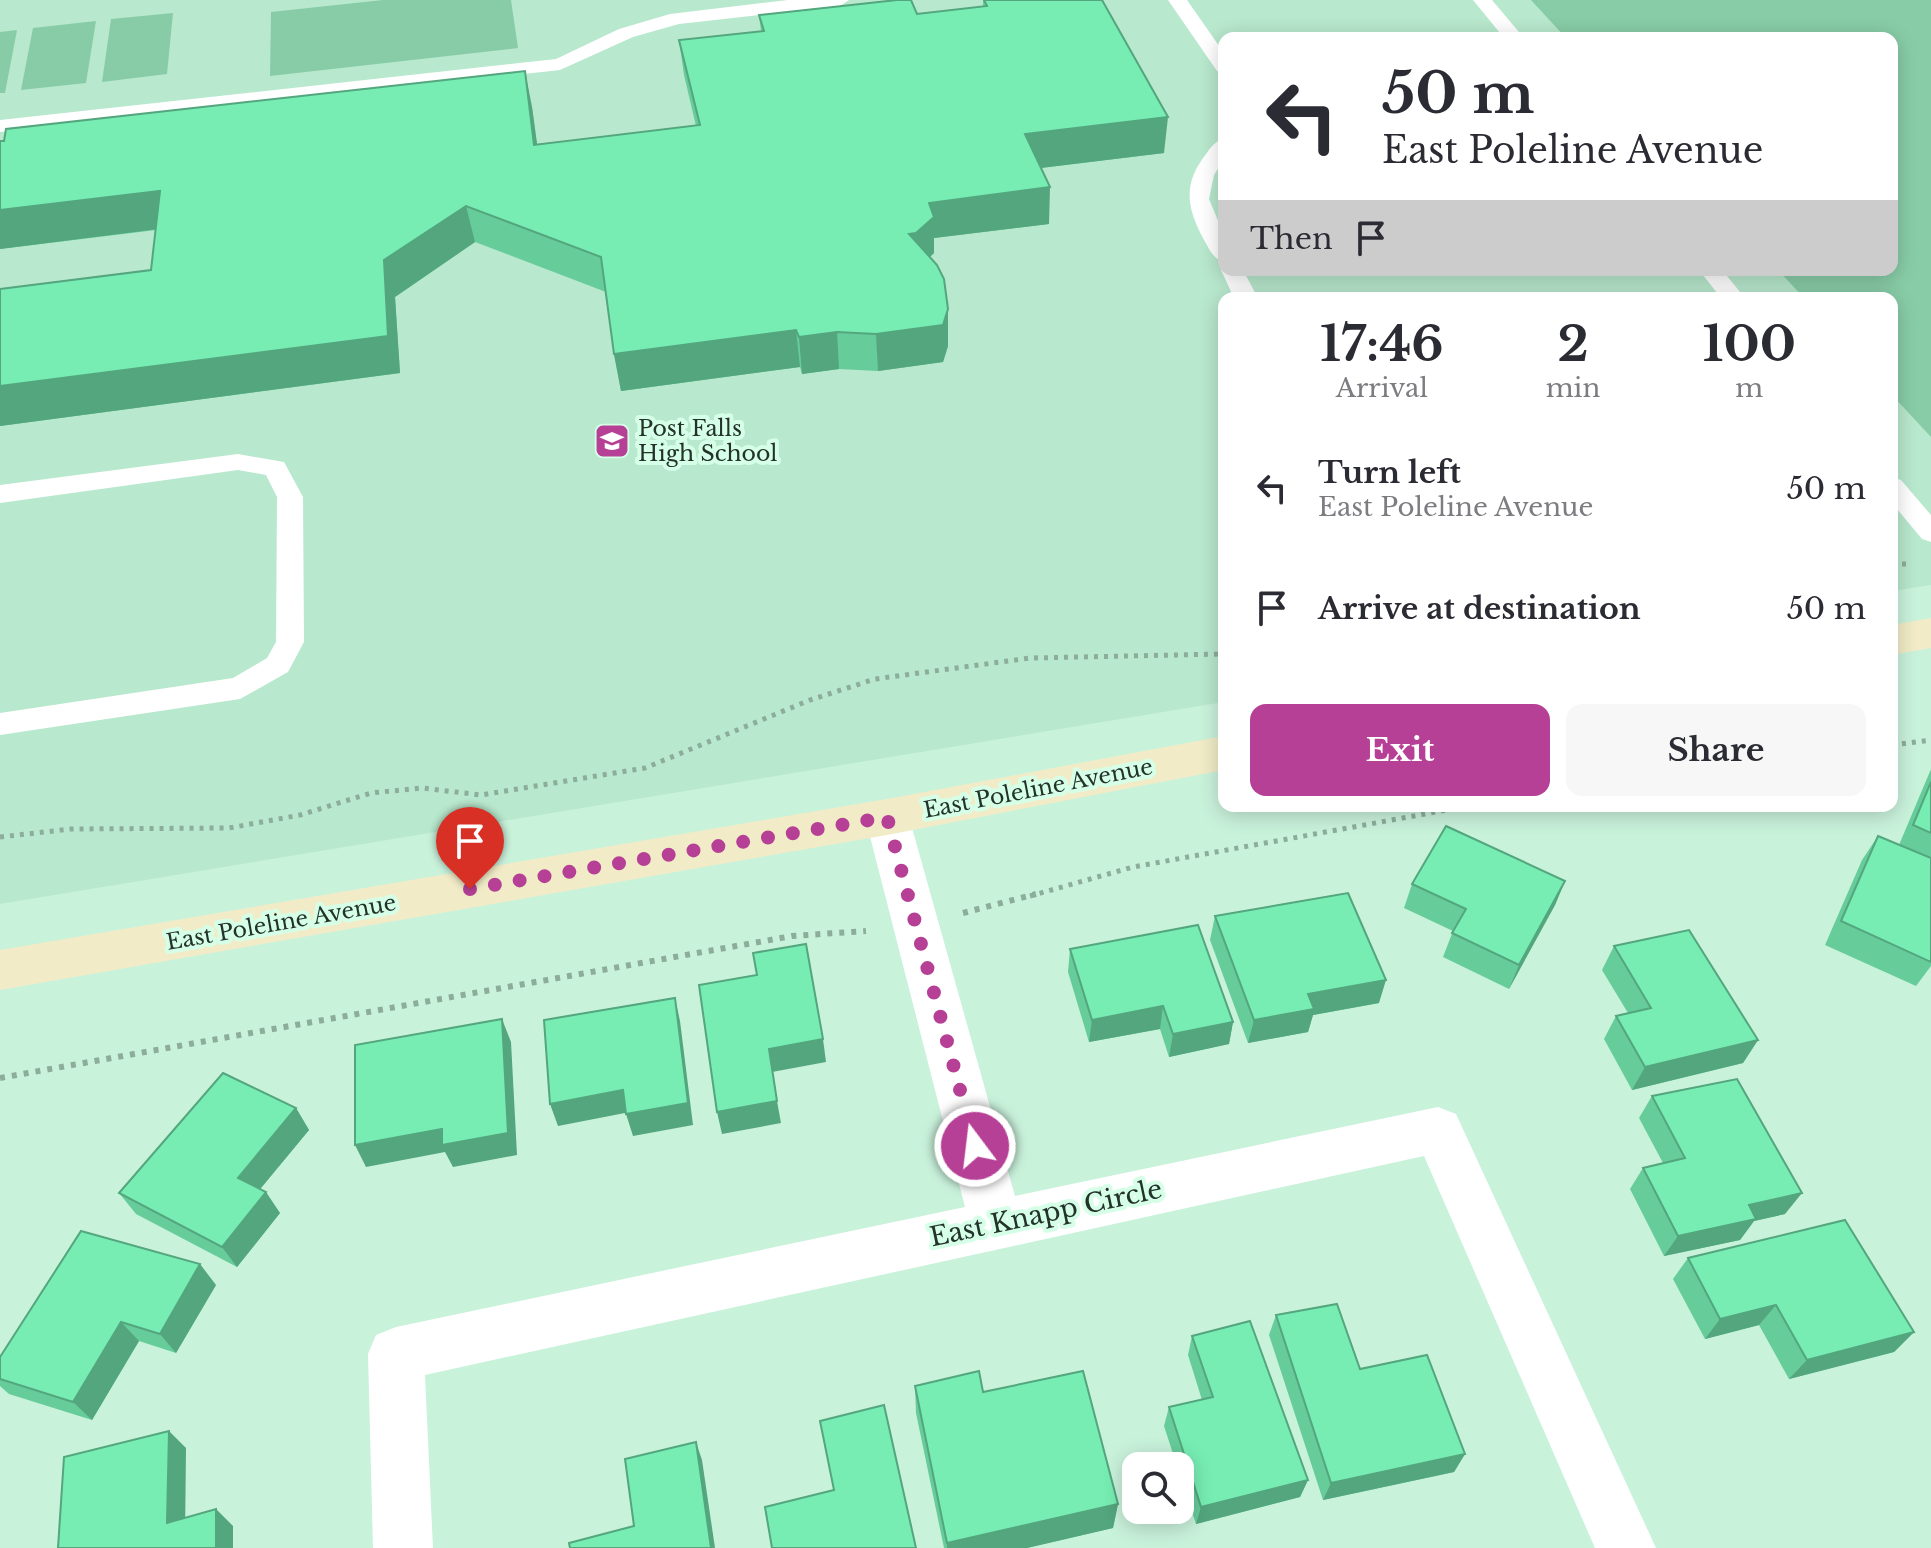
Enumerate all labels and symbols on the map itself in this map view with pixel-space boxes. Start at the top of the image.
place label: Post Falls High School [638,415,778,467]
school or university icon: Post Falls High School [593,422,631,460]
street label: East Poleline Avenue [921,753,1155,824]
pin [436,807,504,889]
street label: East Poleline Avenue [164,889,398,956]
position arrow [933,1104,1017,1188]
street label: East Knapp Circle [927,1173,1165,1253]

